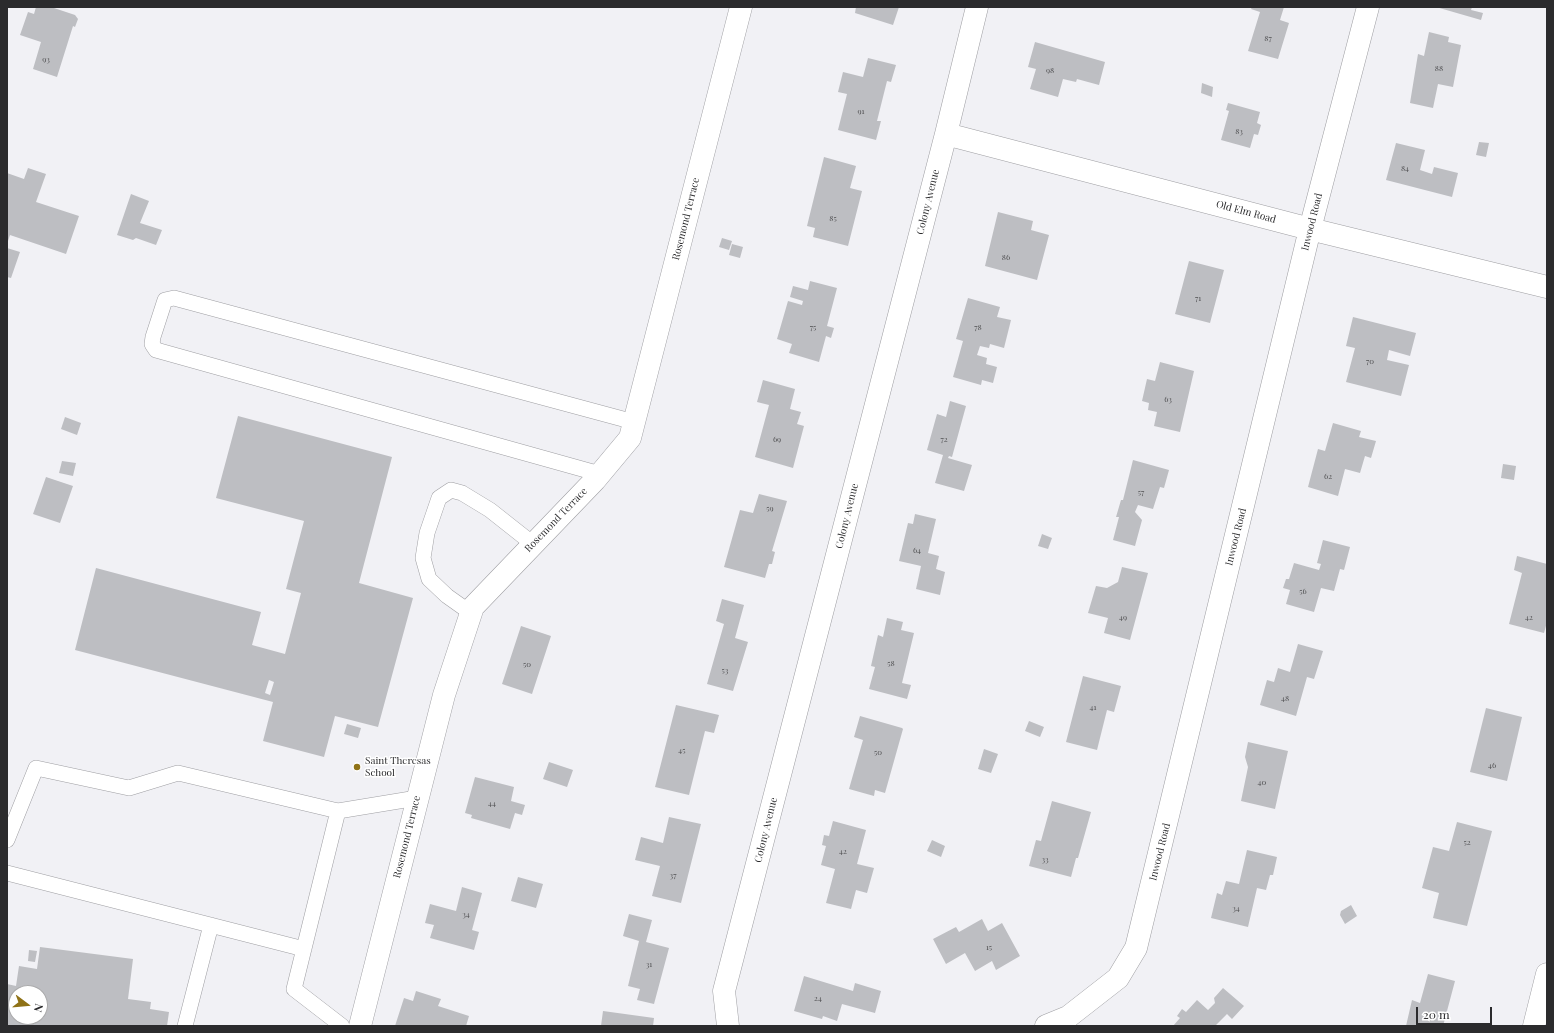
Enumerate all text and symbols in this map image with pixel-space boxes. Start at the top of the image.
house number: 87 [1264,33,1272,43]
house number: 93 [42,54,50,64]
house number: 88 [1435,63,1443,73]
house number: 98 [1046,65,1054,75]
house number: 91 [857,106,865,116]
house number: 83 [1235,126,1243,136]
house number: 84 [1401,163,1409,173]
street label: Colony Avenue [914,168,942,236]
street label: Rosemond Terrace [670,176,702,262]
street label: Inwood Road [1299,192,1325,252]
street label: Old Elm Road [1215,198,1277,226]
house number: 85 [829,213,837,223]
house number: 86 [1002,252,1010,262]
house number: 71 [1195,293,1201,303]
house number: 75 [810,322,816,332]
house number: 78 [974,322,982,332]
house number: 70 [1366,356,1374,366]
house number: 63 [1164,394,1172,404]
house number: 69 [773,434,781,444]
house number: 72 [940,434,948,444]
house number: 62 [1324,471,1332,481]
street label: Colony Avenue [833,482,861,550]
street label: Rosemond Terrace [522,485,590,555]
house number: 57 [1138,487,1144,497]
house number: 59 [766,503,774,513]
street label: Inwood Road [1223,507,1249,567]
house number: 64 [913,545,921,555]
house number: 56 [1299,586,1307,596]
house number: 49 [1119,612,1127,622]
house number: 42 [1525,612,1533,622]
house number: 58 [887,658,895,668]
house number: 50 [523,659,531,669]
house number: 53 [722,665,728,675]
house number: 48 [1281,693,1289,703]
house number: 41 [1090,702,1096,712]
house number: 45 [678,745,686,755]
house number: 50 [874,747,882,757]
place label: Saint Theresas School [365,755,431,778]
house number: 46 [1488,760,1496,770]
marker: Saint Theresas School [352,762,362,772]
house number: 40 [1258,777,1266,787]
street label: Rosemond Terrace [391,794,423,880]
street label: Colony Avenue [752,796,780,864]
house number: 44 [488,798,496,808]
street label: Inwood Road [1147,822,1173,882]
house number: 52 [1463,837,1471,847]
house number: 42 [839,846,847,856]
house number: 33 [1041,854,1049,864]
house number: 37 [670,870,676,880]
house number: 34 [1232,903,1240,913]
house number: 34 [462,909,470,919]
house number: 15 [986,942,992,952]
house number: 31 [646,959,652,969]
north arrow [8,985,48,1025]
house number: 24 [814,993,822,1003]
scale bar [1418,999,1494,1025]
text: N [31,1002,47,1014]
text: 20 m [1423,1006,1450,1022]

